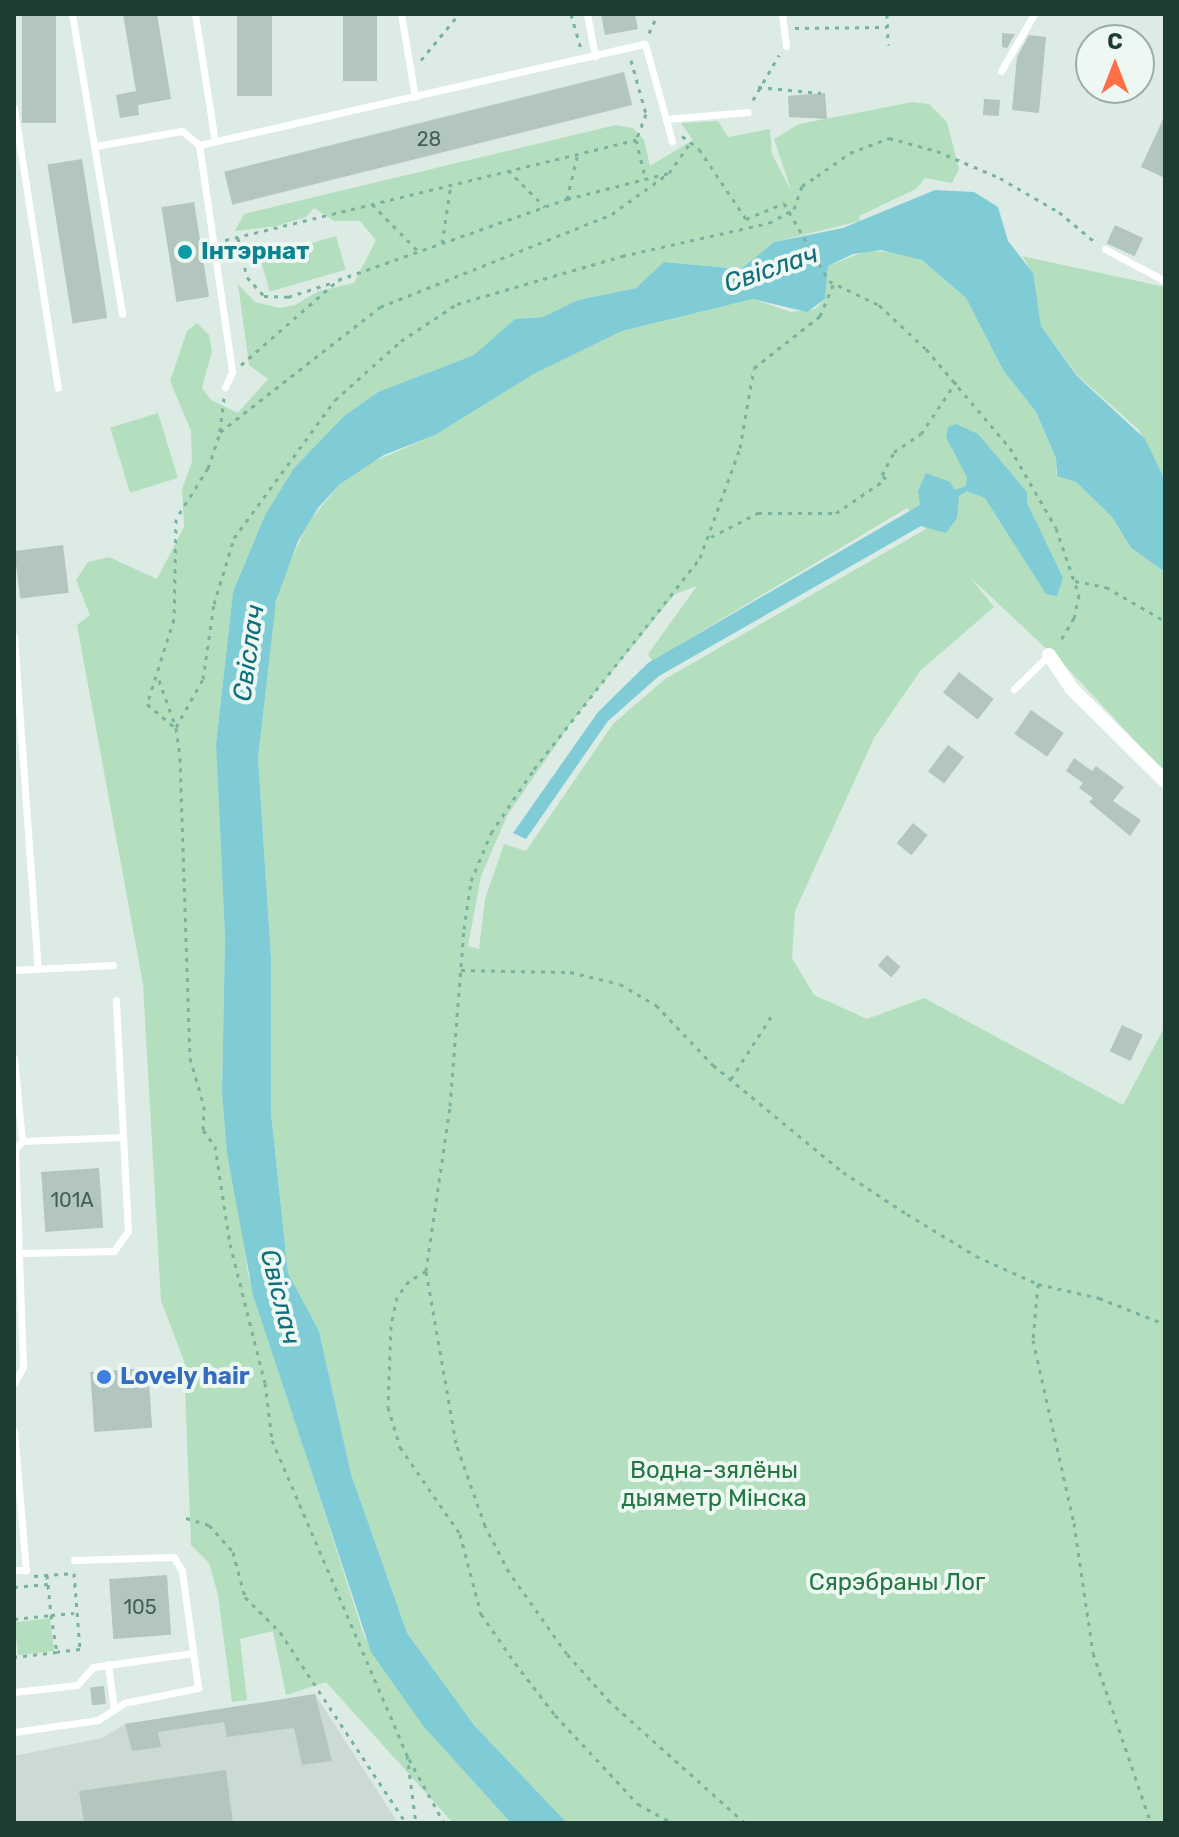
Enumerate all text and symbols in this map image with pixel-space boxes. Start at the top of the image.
north arrow [1075,24,1155,104]
text: С [1107,28,1123,55]
house number: 28 [417,127,441,151]
place label: Інтэрнат [201,238,309,266]
water label: Свіслач [720,238,822,300]
marker: Інтэрнат [176,243,194,261]
water label: Свіслач [227,603,271,703]
house number: 101А [50,1188,94,1212]
water label: Свіслач [253,1246,307,1348]
place label: Lovely hair [120,1363,250,1391]
marker: Lovely hair [95,1368,113,1386]
park label: Водна-зялёны дыяметр Мінска [621,1457,807,1513]
park label: Сярэбраны Лог [809,1569,985,1597]
house number: 105 [123,1595,157,1619]

